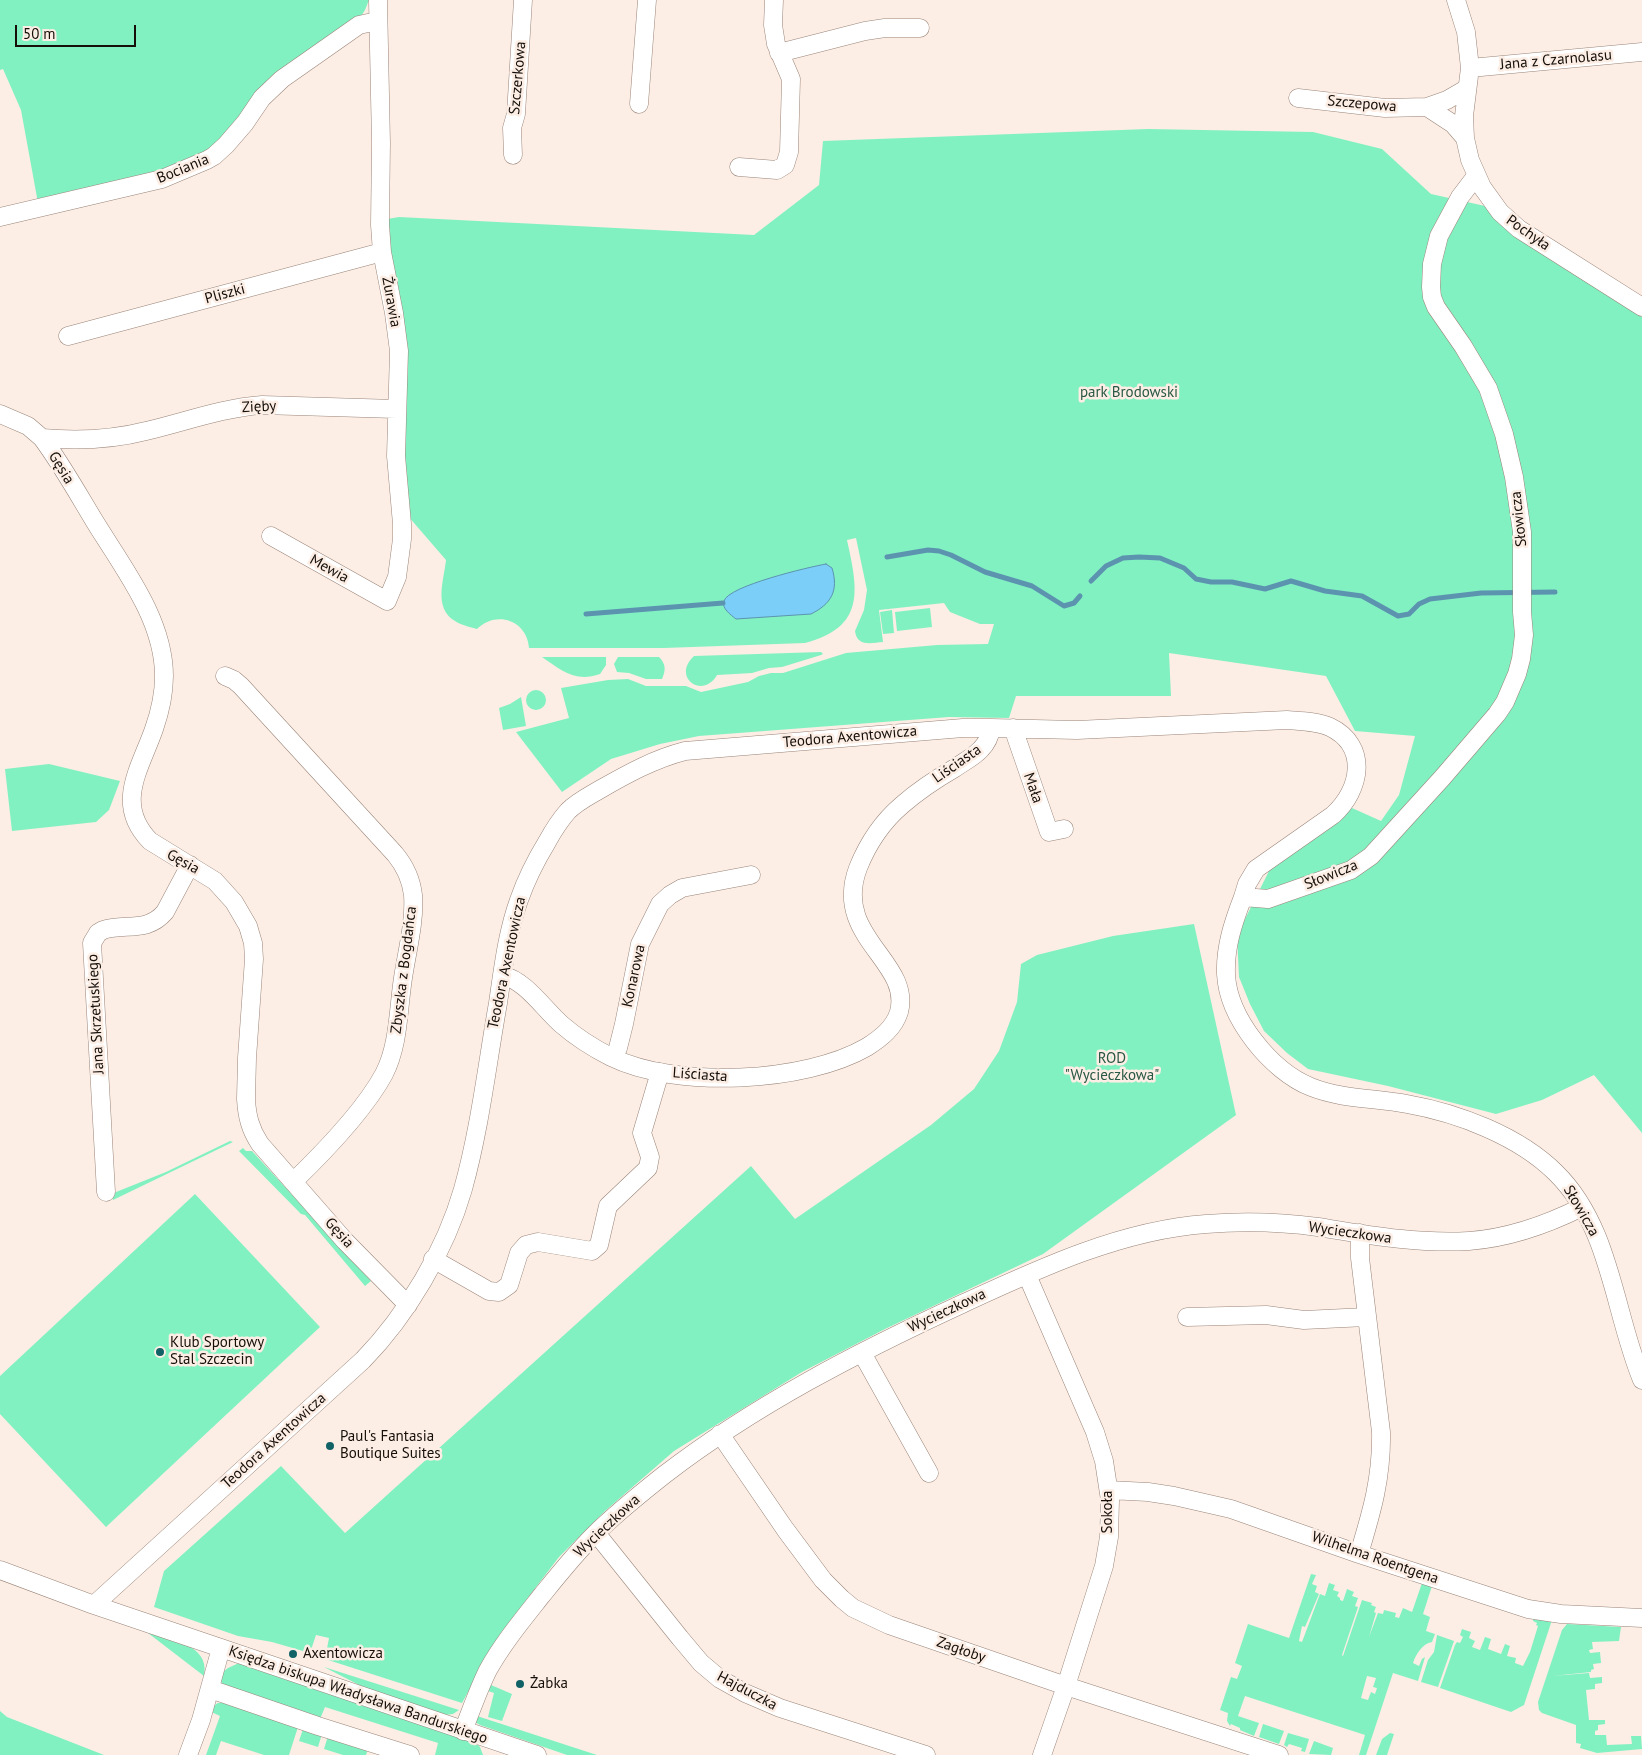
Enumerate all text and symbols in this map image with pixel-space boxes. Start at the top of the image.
scale bar [18,15,139,47]
text: 50 m [23,24,56,43]
street label: Szczerkowa [506,41,530,115]
street label: Jana z Czarnolasu [1499,46,1613,74]
street label: Szczepowa [1327,92,1397,116]
street label: Bociania [154,150,212,188]
street label: Pochyła [1502,211,1554,255]
street label: Żurawia [378,275,404,329]
street label: Pliszki [203,280,247,308]
park label: park Brodowski [1080,384,1178,402]
street label: Zięby [241,397,277,417]
street label: Gęsia [44,449,78,487]
street label: Słowicza [1507,490,1531,548]
street label: Mewia [306,551,352,587]
street label: Teodora Axentowicza [782,722,918,752]
street label: Liściasta [929,741,985,787]
street label: Mała [1019,770,1047,806]
street label: Gęsia [164,846,202,878]
street label: Słowicza [1302,856,1360,894]
street label: Teodora Axentowicza [484,895,530,1031]
street label: Zbyszka z Bogdańca [387,905,421,1035]
street label: Konarowa [619,943,649,1009]
street label: Jana Skrzetuskiego [84,954,108,1074]
park label: ROD "Wycieczkowa" [1065,1050,1159,1085]
street label: Liściasta [672,1064,728,1086]
street label: Słowicza [1559,1182,1603,1240]
street label: Gęsia [321,1214,357,1252]
street label: Wycieczkowa [1307,1218,1393,1248]
street label: Wycieczkowa [905,1285,989,1337]
place label: Klub Sportowy Stal Szczecin [170,1334,264,1369]
marker: Klub Sportowy Stal Szczecin [154,1346,166,1358]
street label: Teodora Axentowicza [218,1389,330,1493]
place label: Paul's Fantasia Boutique Suites [340,1428,441,1463]
marker: Paul's Fantasia Boutique Suites [324,1440,336,1452]
street label: Wycieczkowa [570,1491,644,1561]
street label: Sokoła [1099,1491,1117,1533]
street label: Wilhelma Roentgena [1309,1528,1441,1588]
street label: Zagłoby [934,1633,988,1667]
street label: Księdza biskupa Władysława Bandurskiego [226,1642,490,1748]
place label: Axentowicza [303,1645,383,1663]
marker: Axentowicza [287,1648,299,1660]
street label: Hajduczka [714,1668,780,1714]
place label: Żabka [530,1675,568,1693]
marker: Żabka [514,1678,526,1690]

